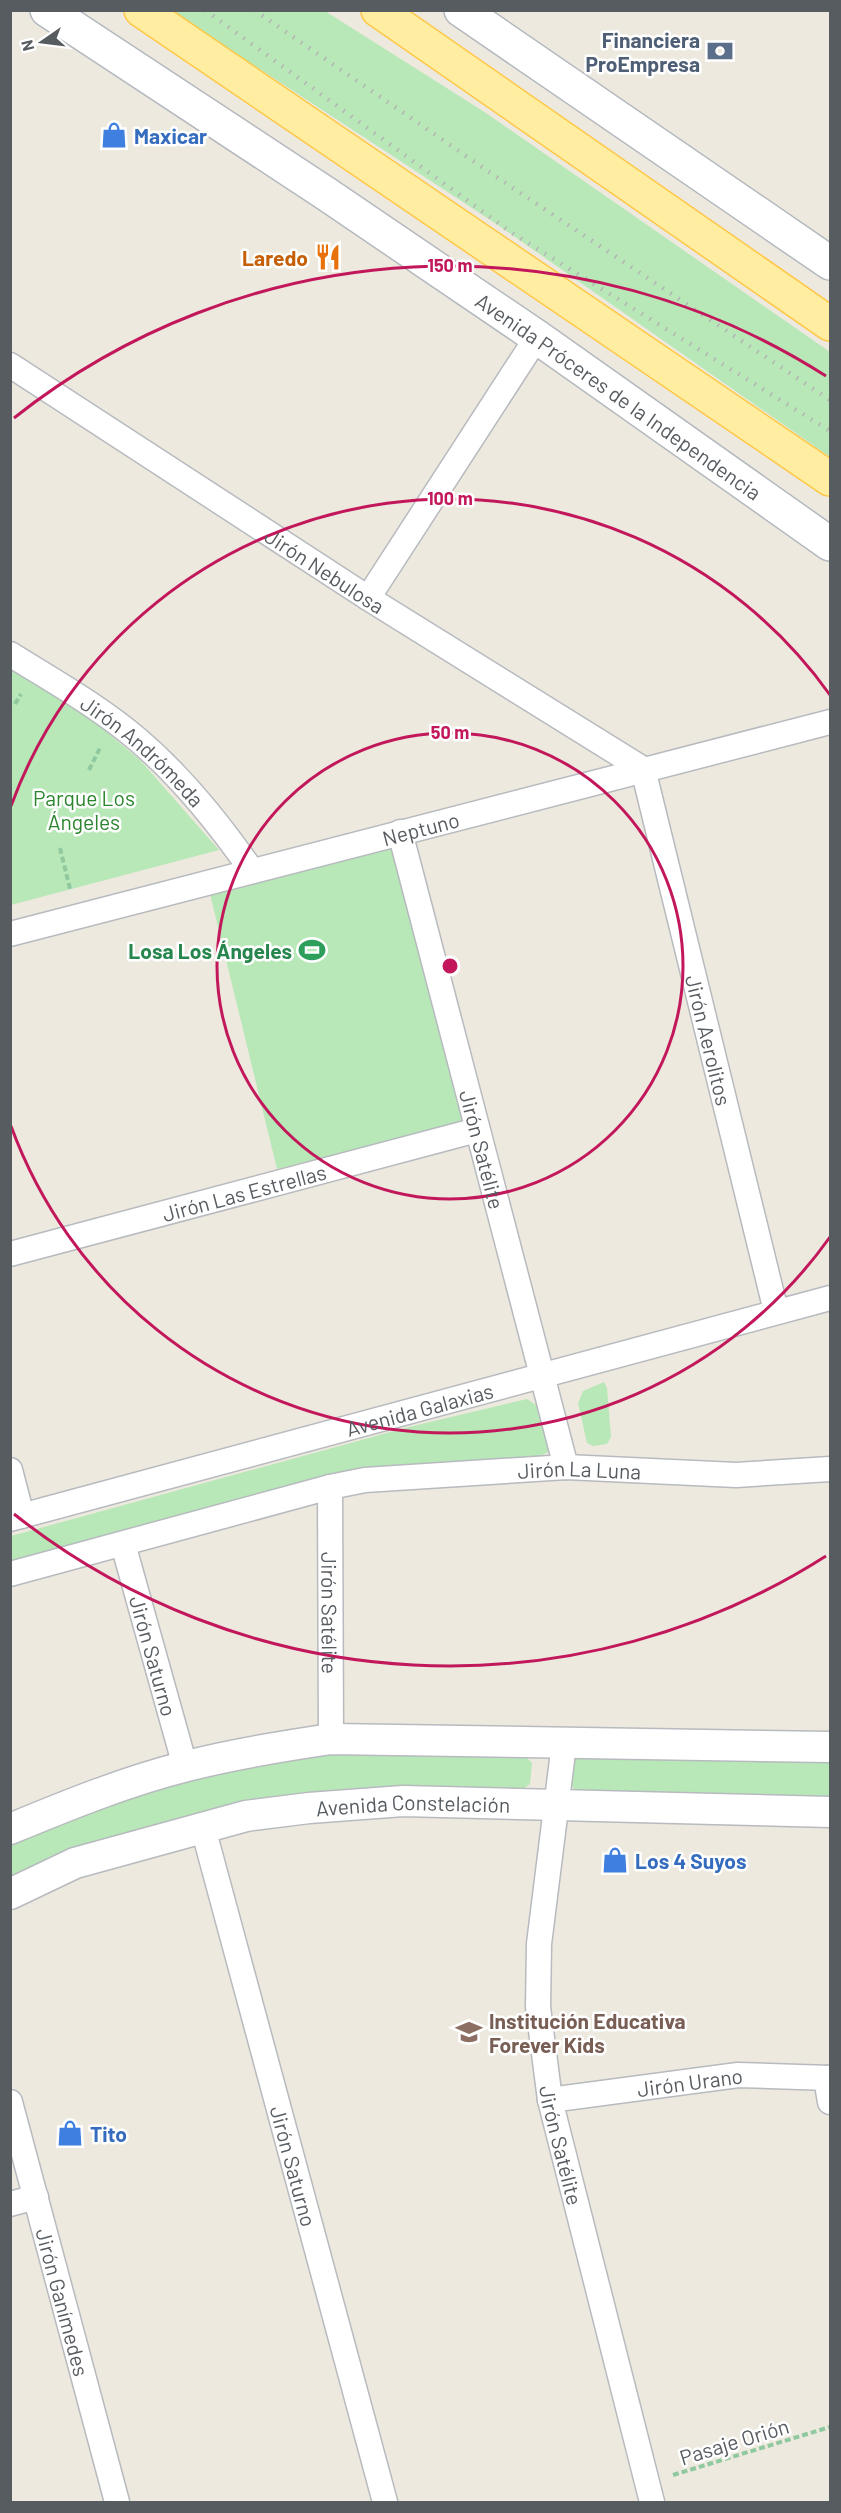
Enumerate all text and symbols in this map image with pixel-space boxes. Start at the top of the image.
north arrow [12,12,72,72]
place label: Financiera ProEmpresa [586,27,700,76]
bank icon: Financiera ProEmpresa [705,36,735,66]
text: N [16,38,37,53]
shop icon: Maxicar [99,120,129,150]
place label: Maxicar [134,123,207,148]
restaurant icon: Laredo [313,242,343,272]
place label: Laredo [242,245,308,270]
text: 150 m [428,254,472,276]
street label: Avenida Próceres de la Independencia [472,287,767,504]
text: 100 m [427,487,473,509]
street label: Jirón Nebulosa [261,522,389,618]
street label: Jirón Andrómeda [77,689,210,811]
text: 50 m [431,721,469,743]
park label: Parque Los Ángeles [33,785,135,834]
street label: Neptuno [379,806,462,850]
sports icon: Losa Los Ángeles [297,935,327,965]
place label: Losa Los Ángeles [128,938,292,963]
centre of rings [440,956,460,976]
street label: Jirón Aerolitos [681,972,738,1108]
street label: Jirón Satélite [455,1087,510,1212]
street label: Jirón Las Estrellas [159,1158,329,1226]
street label: Avenida Galaxias [343,1377,496,1440]
street label: Jirón La Luna [517,1454,642,1483]
street label: Jirón Satélite [318,1552,343,1674]
street label: Jirón Saturno [125,1593,183,1719]
street label: Avenida Constelación [315,1788,511,1820]
shop icon: Los 4 Suyos [600,1845,630,1875]
place label: Los 4 Suyos [635,1848,746,1873]
place label: Institución Educativa Forever Kids [489,2008,686,2057]
school or university icon: Institución Educativa Forever Kids [454,2017,484,2047]
street label: Jirón Urano [635,2062,744,2101]
street label: Jirón Satélite [536,2084,589,2207]
street label: Jirón Saturno [266,2103,322,2229]
shop icon: Tito [55,2118,85,2148]
place label: Tito [90,2121,127,2146]
street label: Jirón Ganímedes [32,2225,95,2379]
street label: Pasaje Orión [676,2413,792,2469]

